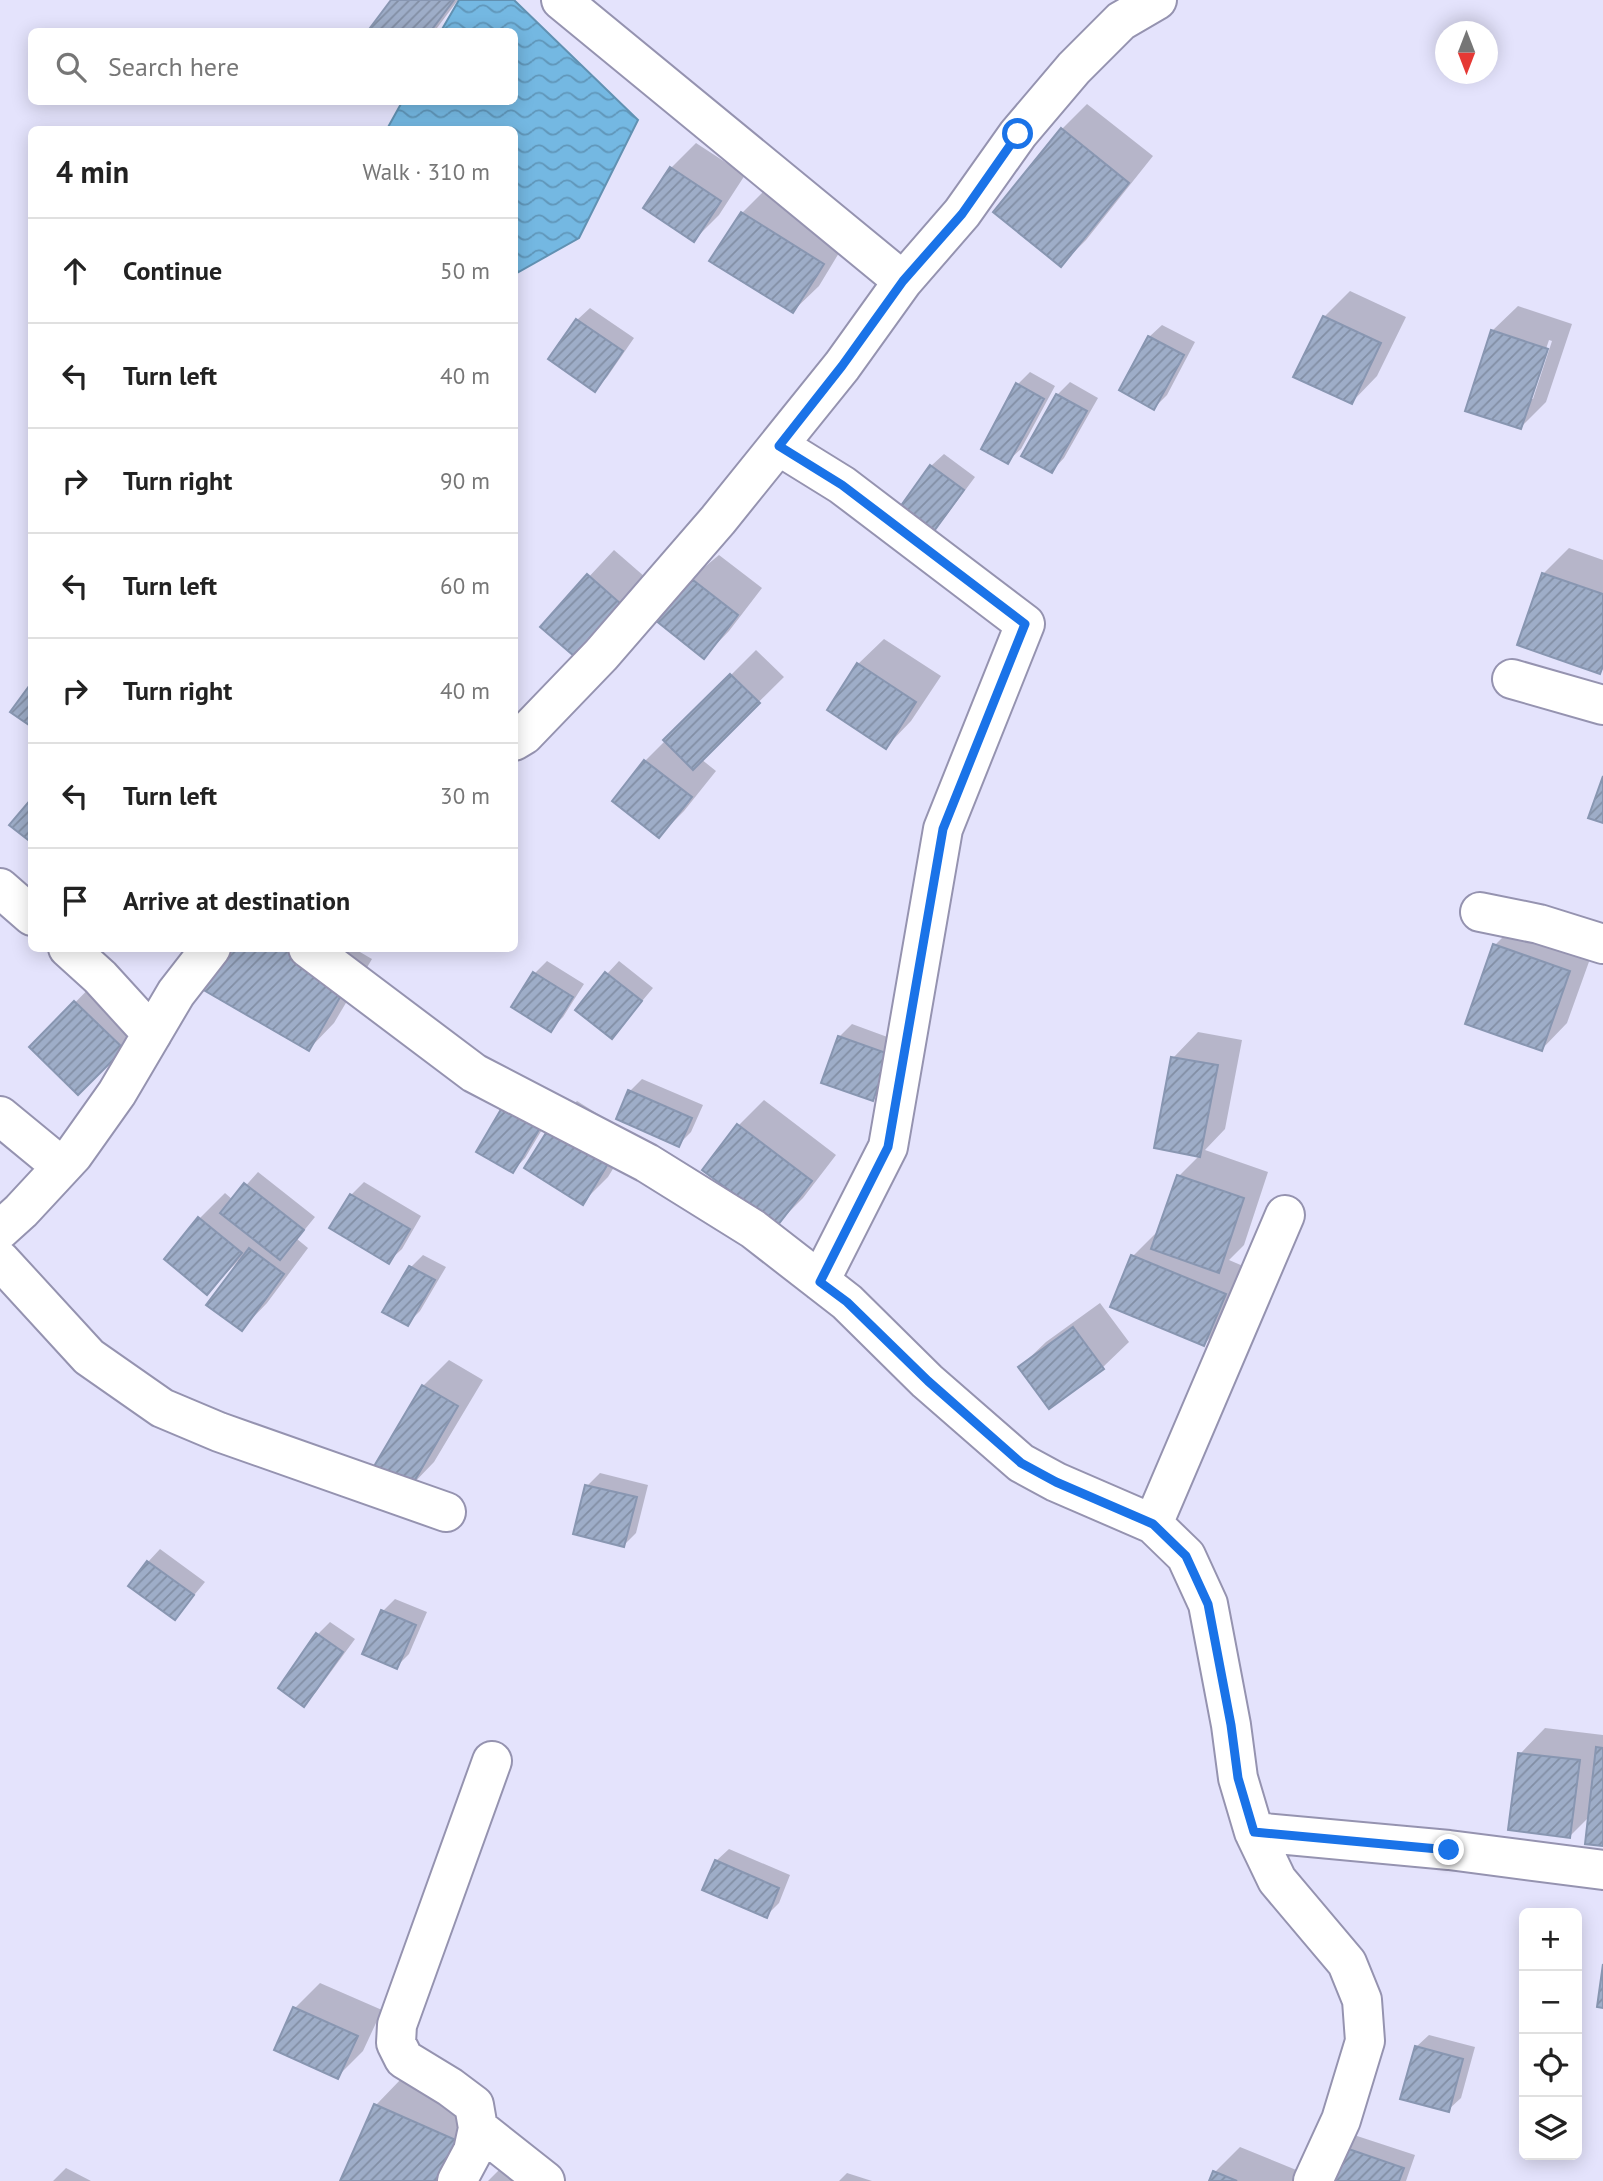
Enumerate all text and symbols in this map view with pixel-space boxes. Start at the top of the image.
north arrow [1435,21,1498,84]
search box [28,28,518,105]
icon: search [52,48,90,86]
text: Search here [108,50,239,83]
route start [1002,118,1033,149]
text: 4 min [56,152,129,191]
text: Walk · 310 m [363,157,490,186]
icon: ahead [56,252,94,290]
text: Continue [123,254,222,287]
text: 50 m [440,256,490,285]
icon: left [56,357,94,395]
text: Turn left [123,359,217,392]
text: 40 m [440,361,490,390]
icon: right [56,462,94,500]
text: Turn right [123,464,232,497]
text: 90 m [440,466,490,495]
icon: left [56,567,94,605]
text: Turn left [123,569,217,602]
text: 60 m [440,571,490,600]
icon: right [56,672,94,710]
text: Turn right [123,674,232,707]
text: 40 m [440,676,490,705]
icon: left [56,777,94,815]
text: Turn left [123,779,217,812]
text: 30 m [440,781,490,810]
icon: arrive [56,882,94,920]
text: Arrive at destination [123,884,350,917]
route end [1433,1834,1464,1865]
map controls [1519,1908,1582,2160]
button: + [1519,1908,1582,1971]
button: − [1519,1971,1582,2034]
button: locate [1519,2034,1582,2097]
button: layers [1519,2097,1582,2160]

